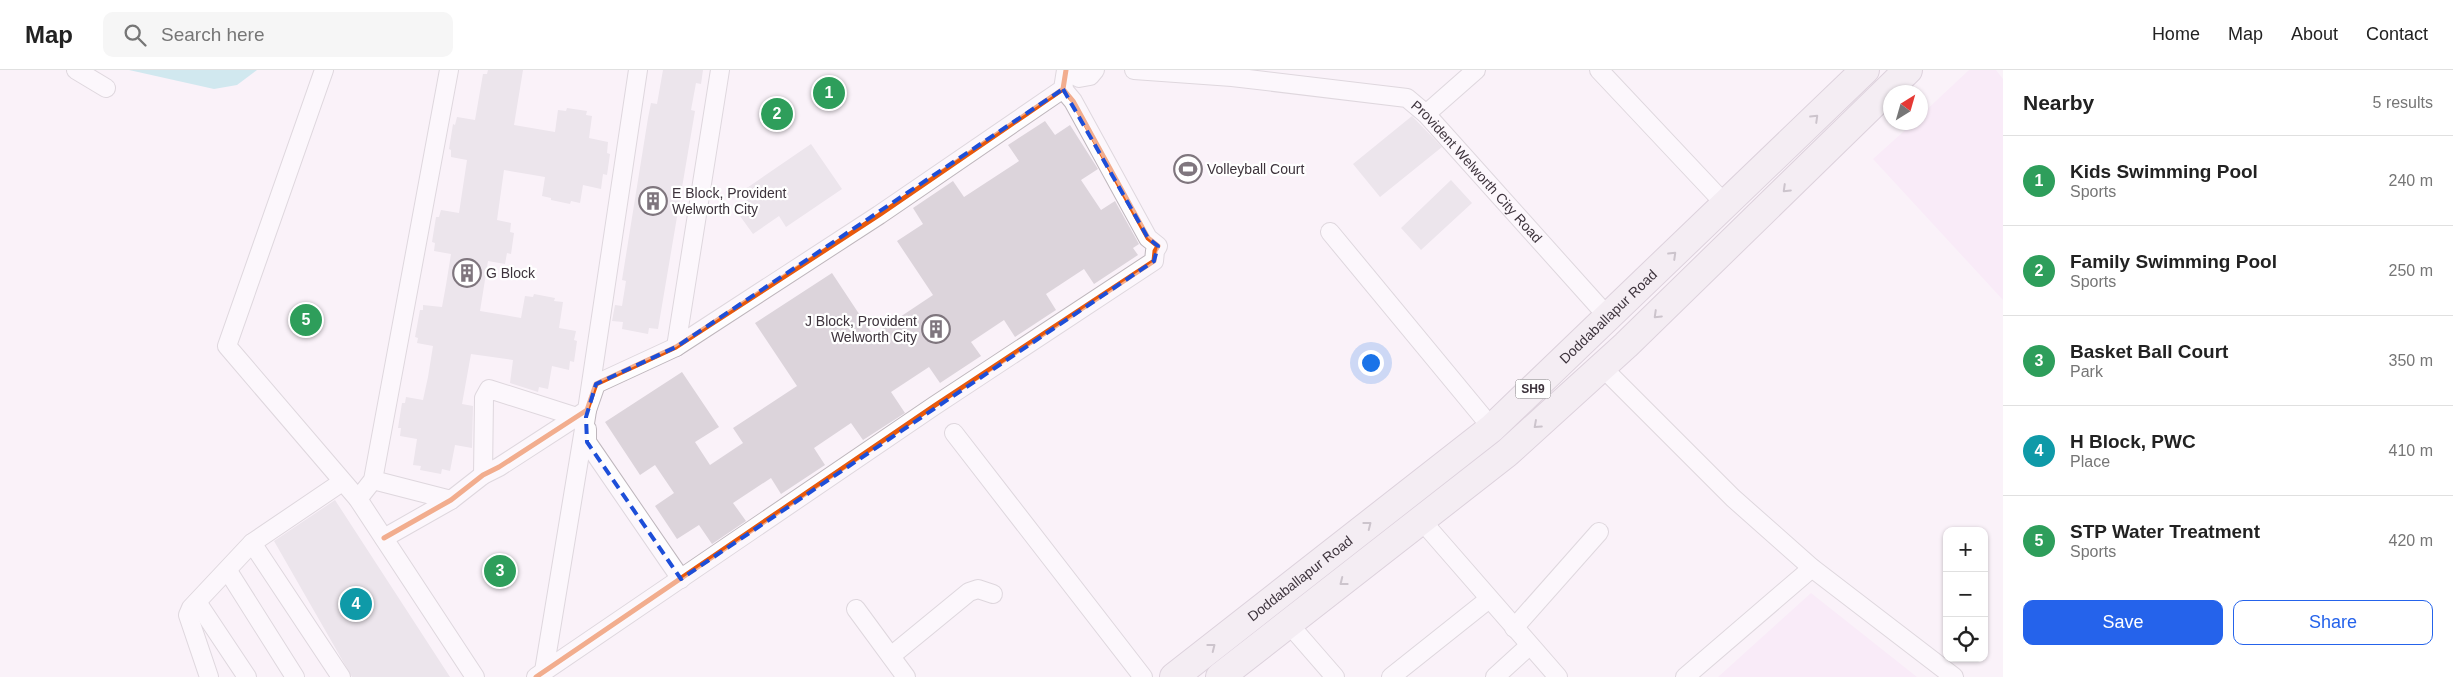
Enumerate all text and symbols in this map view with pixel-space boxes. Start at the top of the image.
search box [103,12,453,57]
text: Map [25,21,73,48]
icon: search [121,21,149,49]
text: Search here [161,24,265,45]
text: Home [2152,24,2200,44]
text: Map [2228,24,2263,44]
text: About [2291,24,2338,44]
text: Contact [2366,24,2428,44]
pin: 1 [813,74,845,112]
north arrow [1883,85,1928,130]
text: Nearby [2023,91,2094,114]
text: 5 results [2373,94,2433,111]
pin: 2 [761,95,793,133]
street label: Provident Welworth City Road [1408,97,1545,246]
one-way arrow [1809,115,1818,124]
sports icon: Volleyball Court [1173,154,1203,184]
place label: Volleyball Court [1207,161,1304,177]
text: Kids Swimming Pool [2070,161,2258,182]
text: 1 [2035,172,2043,189]
text: 240 m [2389,172,2433,189]
text: Sports [2070,183,2116,200]
one-way arrow [1782,184,1791,193]
place label: E Block, Provident Welworth City [672,185,786,217]
building icon: E Block, Provident Welworth City [638,186,668,216]
text: Family Swimming Pool [2070,251,2277,272]
one-way arrow [1667,252,1676,261]
building icon: G Block [452,258,482,288]
text: 2 [2035,262,2043,279]
text: 250 m [2389,262,2433,279]
place label: G Block [486,265,536,281]
street label: Doddaballapur Road [1556,266,1660,367]
text: Sports [2070,273,2116,290]
pin: 5 [290,301,322,339]
one-way arrow [1654,309,1663,318]
place label: J Block, Provident Welworth City [805,313,917,345]
building icon: J Block, Provident Welworth City [921,314,951,344]
text: Basket Ball Court [2070,341,2228,362]
your location [1358,350,1384,376]
text: 3 [2035,352,2043,369]
text: 350 m [2389,352,2433,369]
text: Park [2070,363,2103,380]
road number: SH9 [1516,380,1550,398]
one-way arrow [1534,419,1543,428]
text: H Block, PWC [2070,431,2196,452]
text: 4 [2035,442,2043,459]
text: 410 m [2389,442,2433,459]
text: Place [2070,453,2110,470]
text: STP Water Treatment [2070,521,2260,542]
one-way arrow [1362,523,1371,531]
map controls [1943,527,1988,662]
button: + [1943,527,1988,572]
street label: Doddaballapur Road [1244,532,1356,624]
text: 5 [2035,532,2043,549]
text: 420 m [2389,532,2433,549]
text: Sports [2070,543,2116,560]
pin: 3 [484,552,516,590]
button: − [1943,572,1988,617]
one-way arrow [1339,576,1349,585]
pin: 4 [340,585,372,623]
button: Save [2023,600,2223,645]
button: Share [2233,600,2433,645]
button: locate [1943,617,1988,662]
one-way arrow [1207,644,1216,653]

